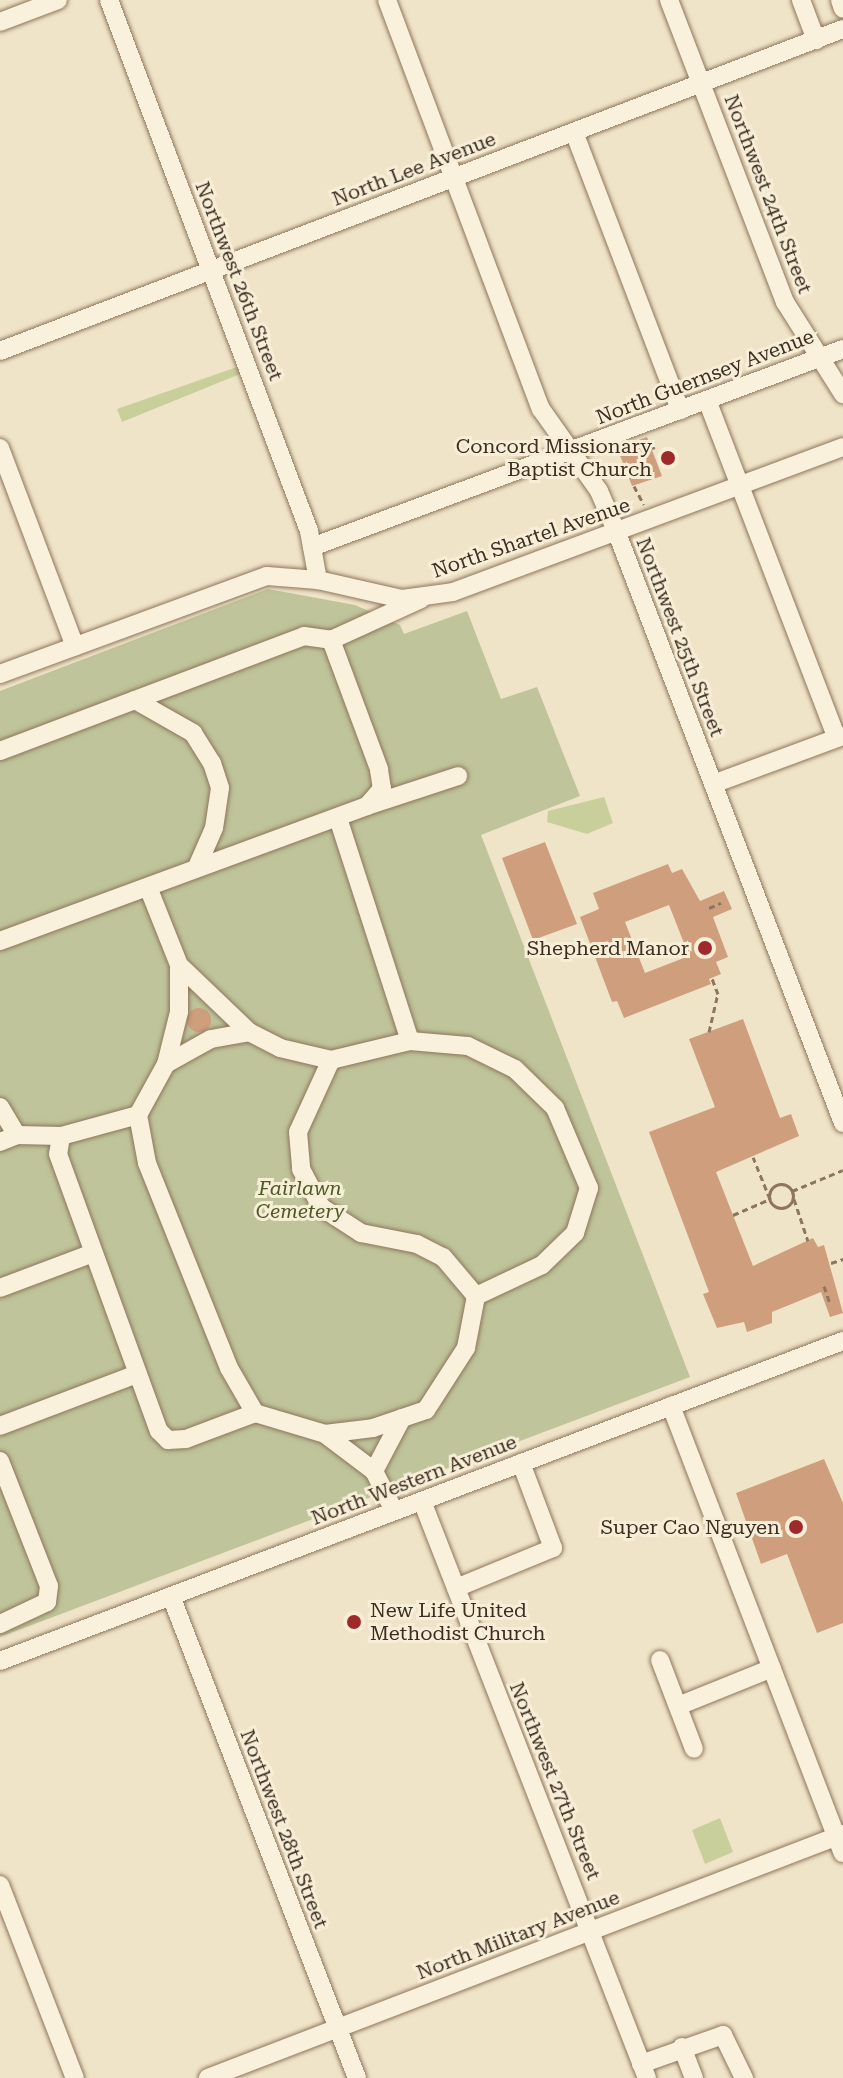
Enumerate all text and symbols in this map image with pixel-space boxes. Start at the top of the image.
street label: Northwest 24th Street [719,91,817,297]
street label: North Lee Avenue [329,127,499,211]
street label: Northwest 26th Street [190,178,288,384]
street label: North Guernsey Avenue [593,324,817,430]
place label: Concord Missionary Baptist Church [456,434,652,481]
marker: Concord Missionary Baptist Church [659,449,677,467]
street label: North Shartel Avenue [429,493,633,583]
street label: Northwest 25th Street [631,534,729,740]
place label: Shepherd Manor [527,936,689,960]
marker: Shepherd Manor [696,939,714,957]
park label: Fairlawn Cemetery [256,1176,344,1223]
street label: North Western Avenue [308,1430,520,1530]
place label: Super Cao Nguyen [600,1515,780,1539]
marker: Super Cao Nguyen [787,1518,805,1536]
place label: New Life United Methodist Church [370,1598,545,1645]
marker: New Life United Methodist Church [345,1613,363,1631]
street label: Northwest 27th Street [504,1679,606,1883]
street label: Northwest 28th Street [235,1726,333,1932]
street label: North Military Avenue [413,1885,623,1985]

